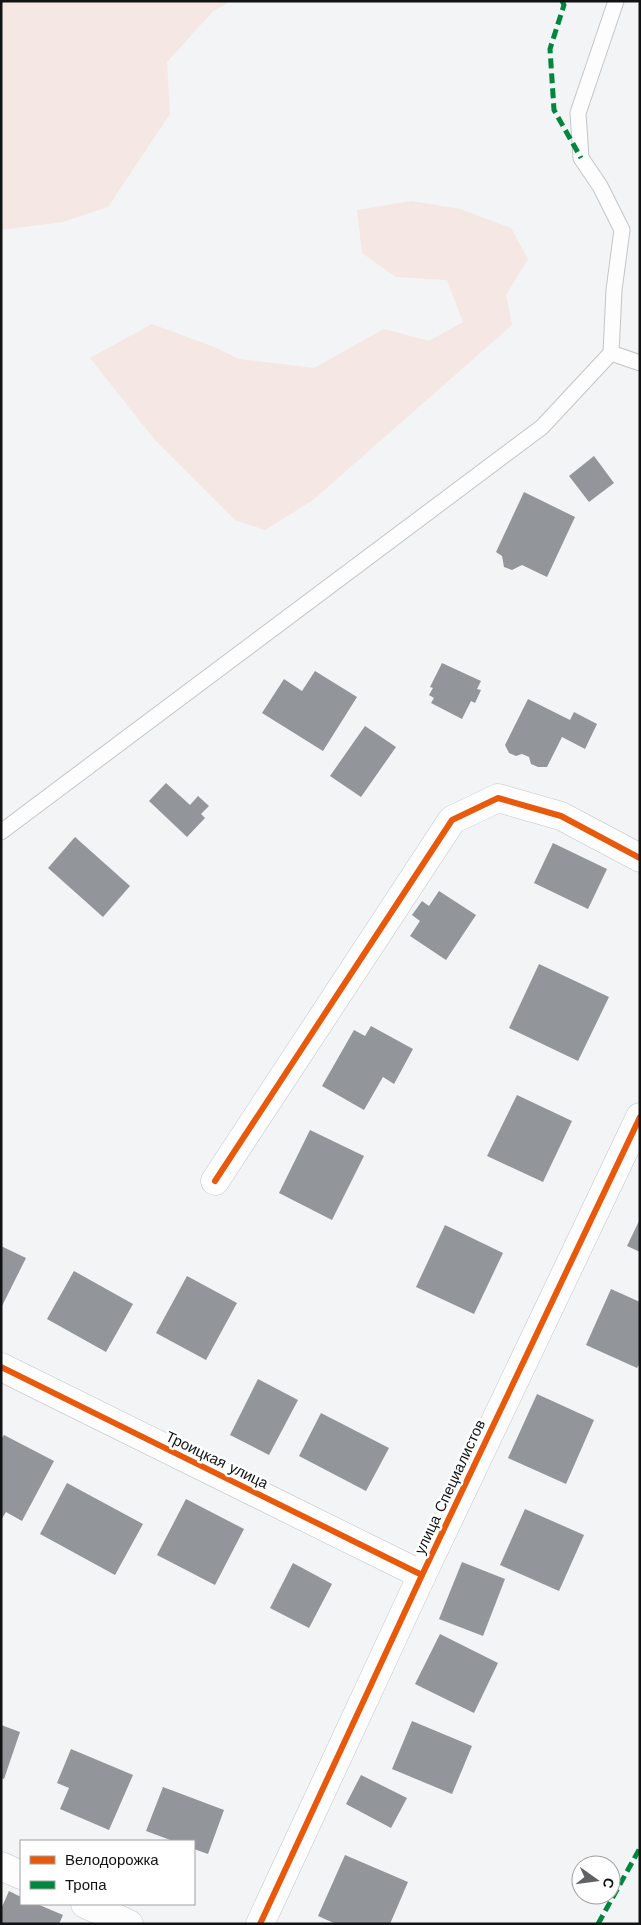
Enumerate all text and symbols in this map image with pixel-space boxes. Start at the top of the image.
street label: улица Специалистов [411,1417,489,1557]
street label: Троицкая улица [163,1427,272,1493]
legend [20,1840,195,1905]
text: Велодорожка [65,1851,159,1869]
north arrow [571,1855,621,1905]
text: Тропа [65,1876,107,1894]
text: С [600,1876,618,1890]

